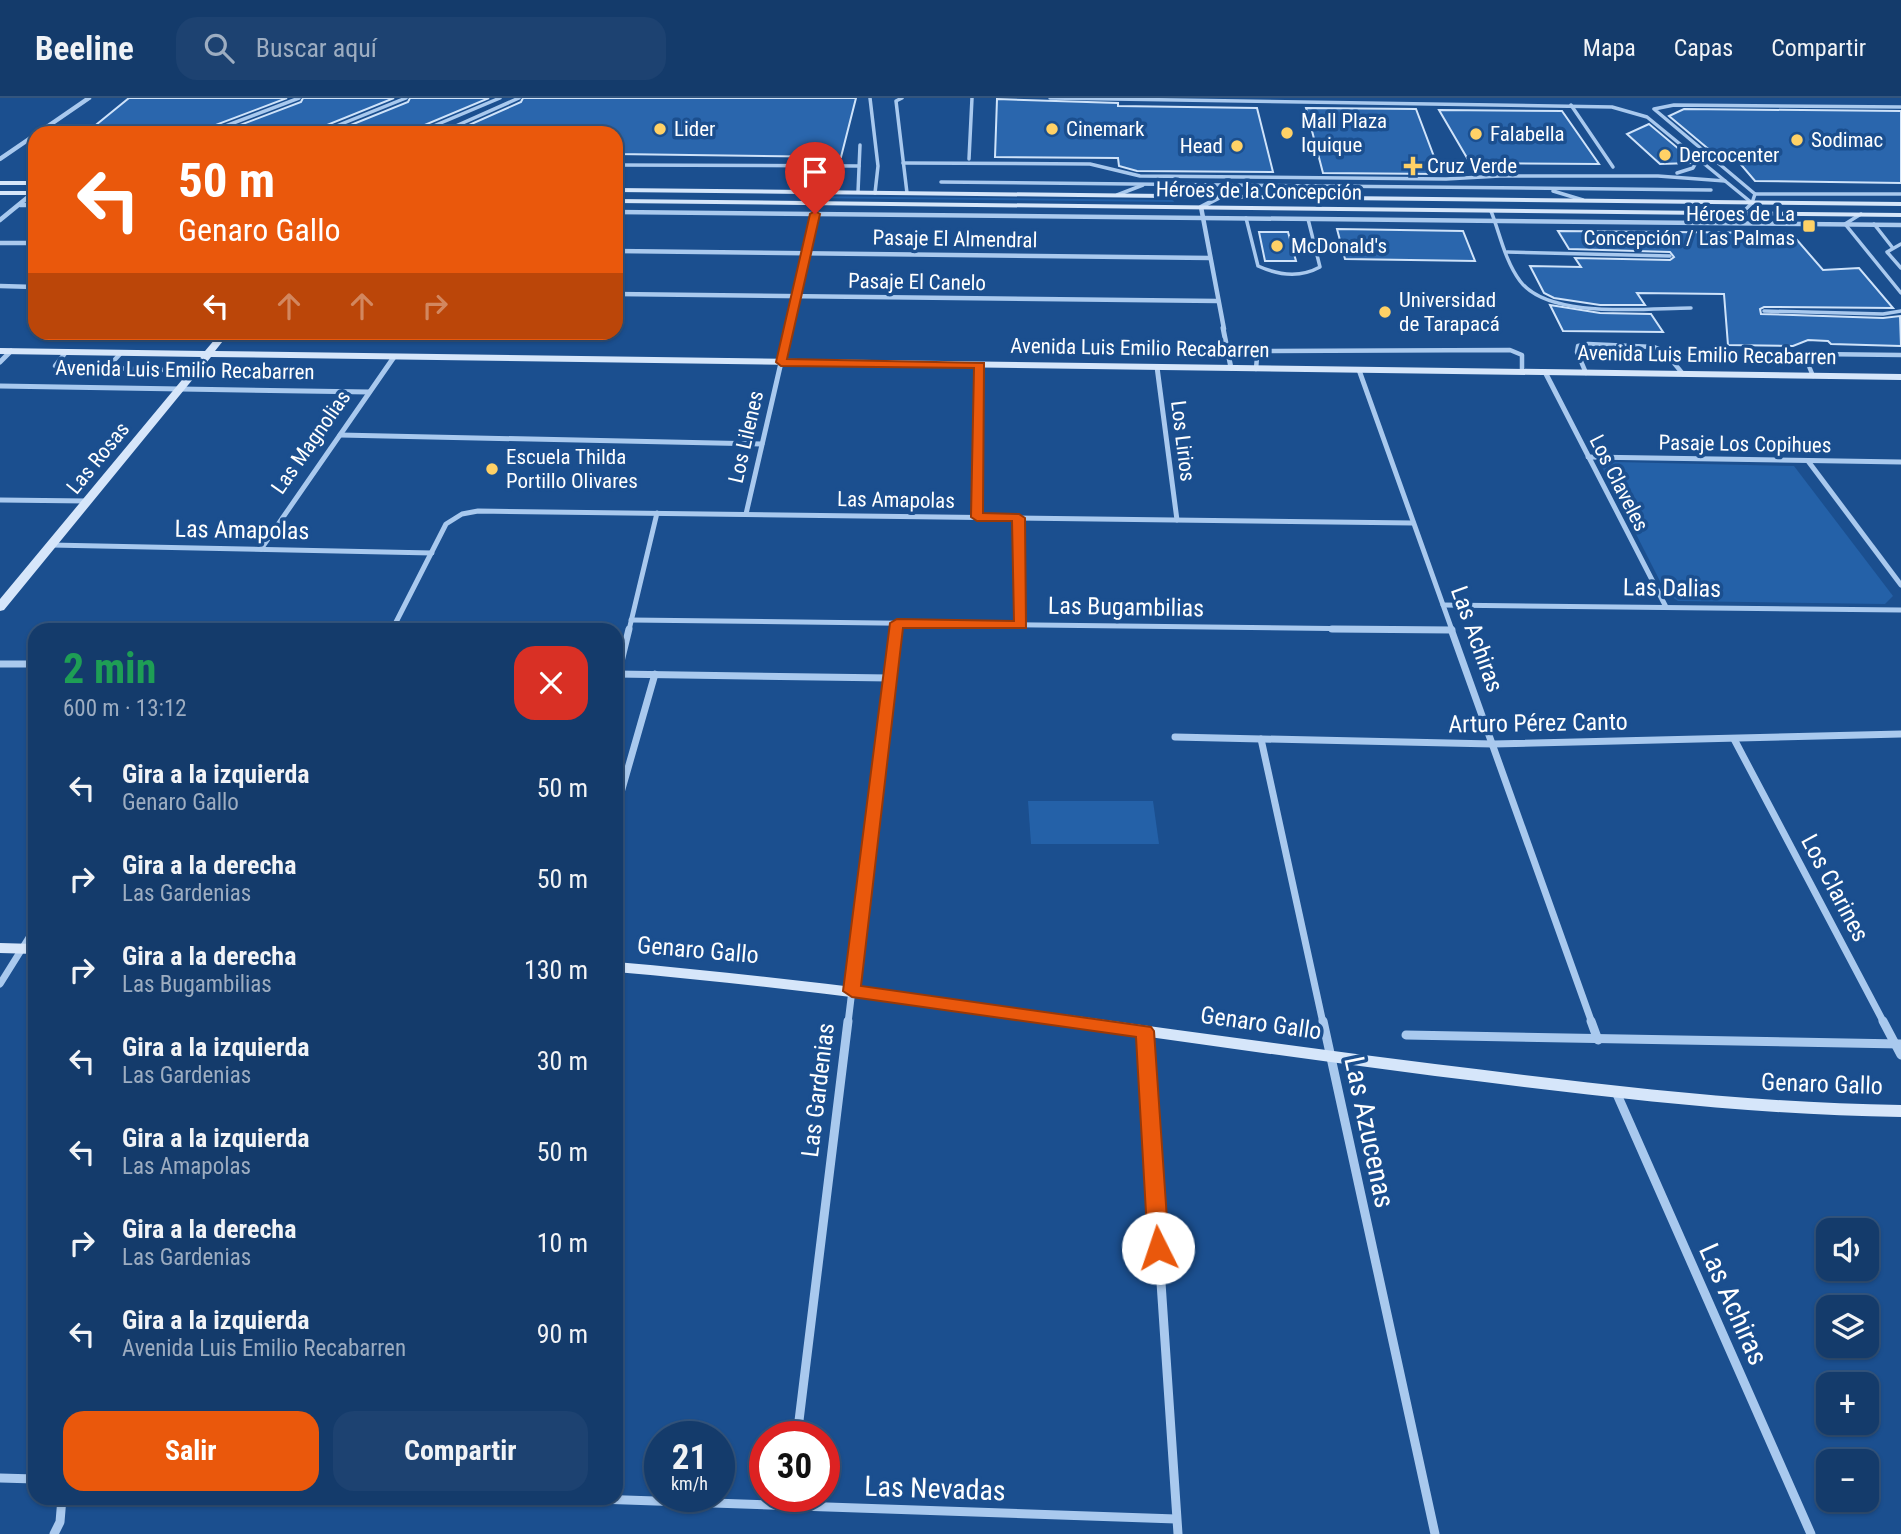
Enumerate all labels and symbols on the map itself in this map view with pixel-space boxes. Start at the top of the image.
place label: Mall Plaza Iquique [1301,109,1387,157]
place label: Lider [674,117,715,141]
place label: Cinemark [1066,117,1145,141]
marker: Lider [652,121,668,137]
marker: Cinemark [1044,121,1060,137]
place label: Falabella [1490,122,1565,146]
marker: Mall Plaza Iquique [1279,125,1295,141]
marker: Falabella [1468,126,1484,142]
place label: Sodimac [1811,128,1883,152]
marker: Sodimac [1789,132,1805,148]
place label: Head [1180,134,1223,158]
marker: Head [1229,138,1245,154]
pin [785,142,845,214]
place label: Dercocenter [1679,143,1779,167]
marker: Dercocenter [1657,147,1673,163]
place label: Cruz Verde [1427,154,1517,178]
marker: Cruz Verde [1405,158,1421,174]
street label: Héroes de la Concepción [1156,177,1362,205]
place label: Héroes de La Concepción / Las Palmas [1584,202,1795,250]
marker: Héroes de La Concepción / Las Palmas [1801,218,1817,234]
street label: Pasaje El Almendral [872,226,1038,252]
place label: McDonald's [1291,234,1387,258]
marker: McDonald's [1269,238,1285,254]
street label: Pasaje El Canelo [848,269,986,295]
place label: Universidad de Tarapacá [1399,288,1500,336]
marker: Universidad de Tarapacá [1377,304,1393,320]
street label: Avenida Luis Emilio Recabarren [1010,334,1270,362]
street label: Avenida Luis Emilio Recabarren [1577,341,1837,369]
street label: Avenida Luis Emilio Recabarren [55,356,315,384]
street label: Las Magnolias [267,386,355,498]
street label: Los Lilenes [724,389,768,485]
street label: Los Lirios [1166,399,1200,483]
street label: Las Rosas [62,417,134,499]
street label: Pasaje Los Copihues [1658,430,1832,458]
street label: Los Claveles [1585,431,1653,535]
place label: Escuela Thilda Portillo Olivares [506,445,638,493]
marker: Escuela Thilda Portillo Olivares [484,461,500,477]
street label: Las Amapolas [837,487,955,513]
street label: Las Amapolas [174,515,310,545]
street label: Las Dalias [1623,573,1721,603]
street label: Las Achiras [1445,582,1509,696]
street label: Las Bugambilias [1048,592,1204,622]
street label: Arturo Pérez Canto [1448,707,1628,739]
street label: Los Clarines [1795,830,1875,946]
street label: Genaro Gallo [636,931,760,969]
street label: Genaro Gallo [1199,1001,1323,1045]
street label: Las Gardenias [796,1021,840,1159]
street label: Las Azucenas [1337,1053,1402,1211]
street label: Genaro Gallo [1761,1068,1883,1100]
position arrow [1121,1211,1195,1285]
street label: Las Achiras [1692,1239,1775,1370]
speed limit sign: 30 [749,1421,840,1512]
street label: Las Nevadas [864,1470,1006,1507]

